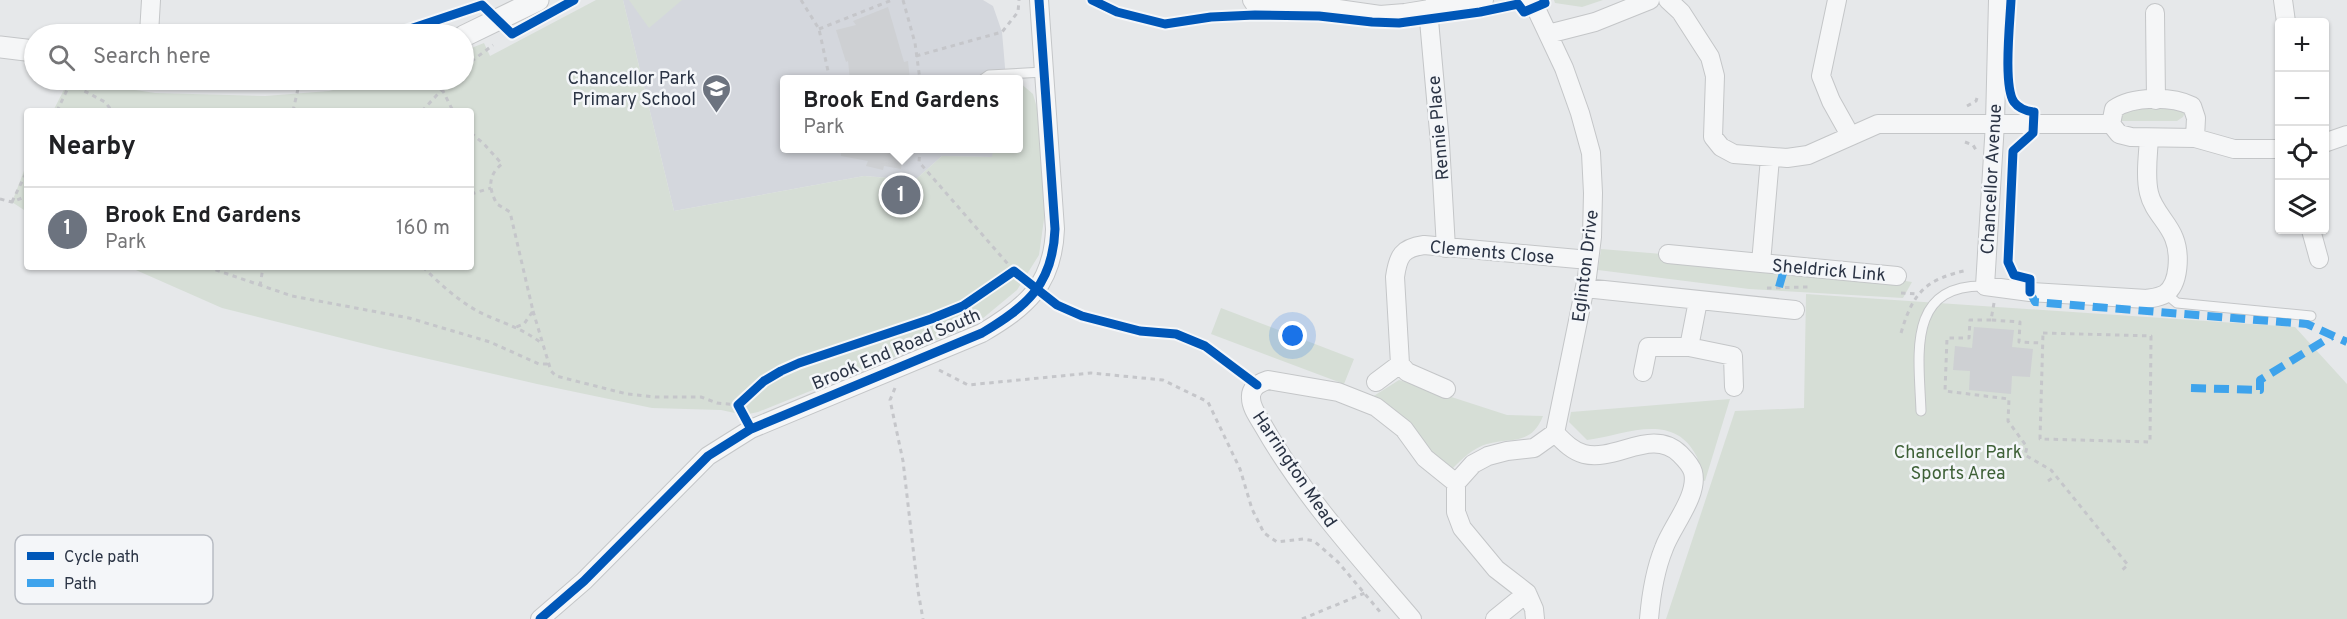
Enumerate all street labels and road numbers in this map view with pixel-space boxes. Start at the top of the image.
street label: Rennie Place [1423,75,1456,181]
street label: Chancellor Avenue [1977,103,2008,255]
street label: Eglinton Drive [1568,209,1605,324]
street label: Clements Close [1429,237,1555,270]
street label: Sheldrick Link [1771,255,1887,288]
street label: Brook End Road South [809,304,984,396]
street label: Harrington Mead [1246,407,1341,532]

